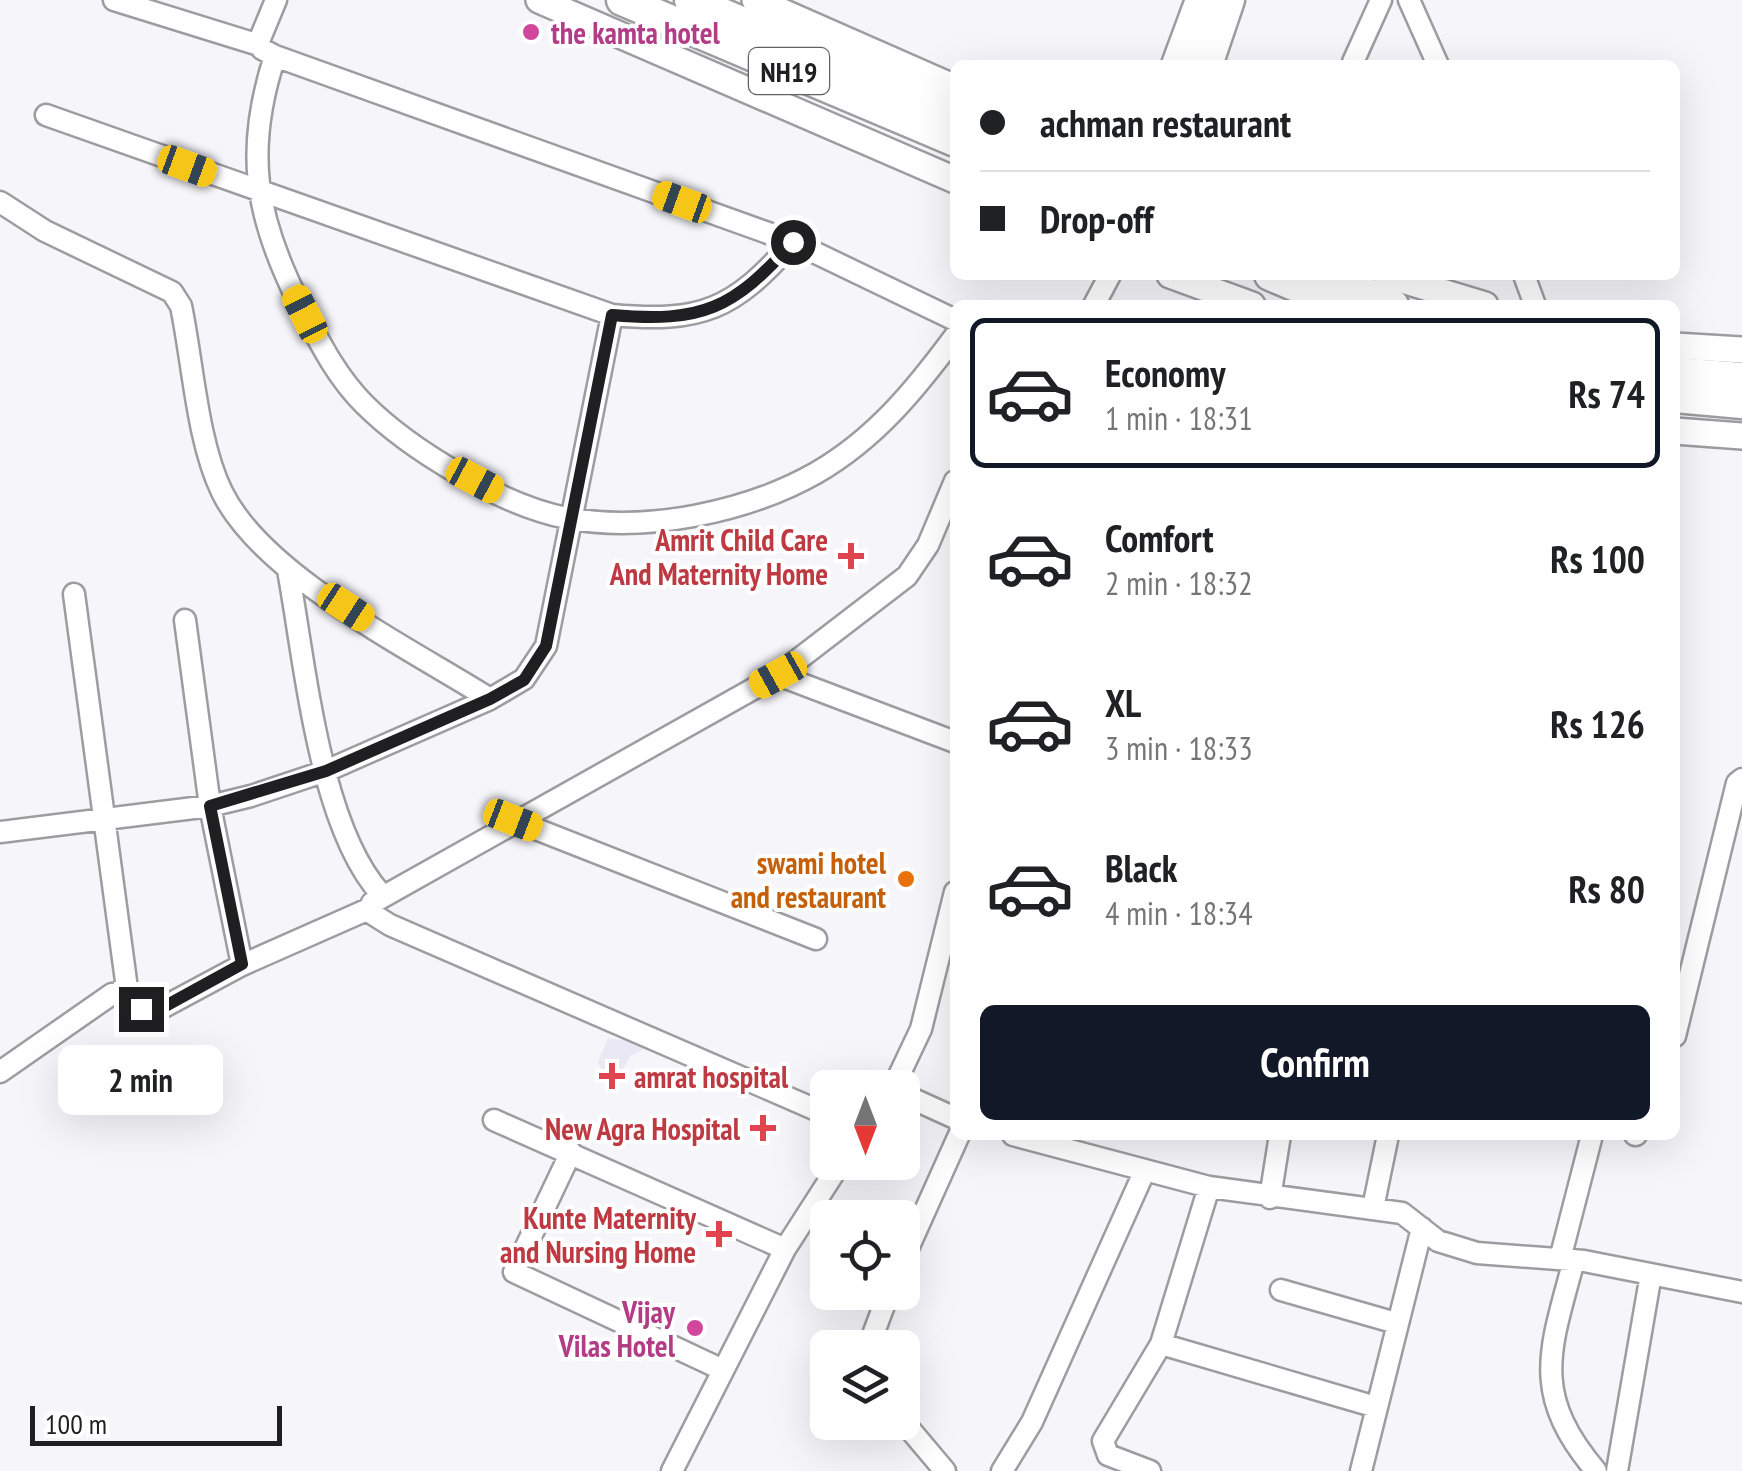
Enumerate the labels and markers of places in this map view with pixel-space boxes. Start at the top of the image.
place label: the kamta hotel [551,13,720,52]
marker: the kamta hotel [520,21,542,43]
place label: Amrit Child Care And Maternity Home [609,520,828,593]
marker: Amrit Child Care And Maternity Home [838,543,864,569]
place label: swami hotel and restaurant [731,843,887,916]
marker: swami hotel and restaurant [895,868,917,890]
place label: amrat hospital [634,1057,789,1096]
marker: amrat hospital [599,1063,625,1089]
place label: New Agra Hospital [545,1109,741,1148]
marker: New Agra Hospital [750,1115,776,1141]
place label: Kunte Maternity and Nursing Home [500,1198,697,1271]
marker: Kunte Maternity and Nursing Home [706,1221,732,1247]
place label: Vijay Vilas Hotel [558,1292,676,1365]
marker: Vijay Vilas Hotel [684,1317,706,1339]

